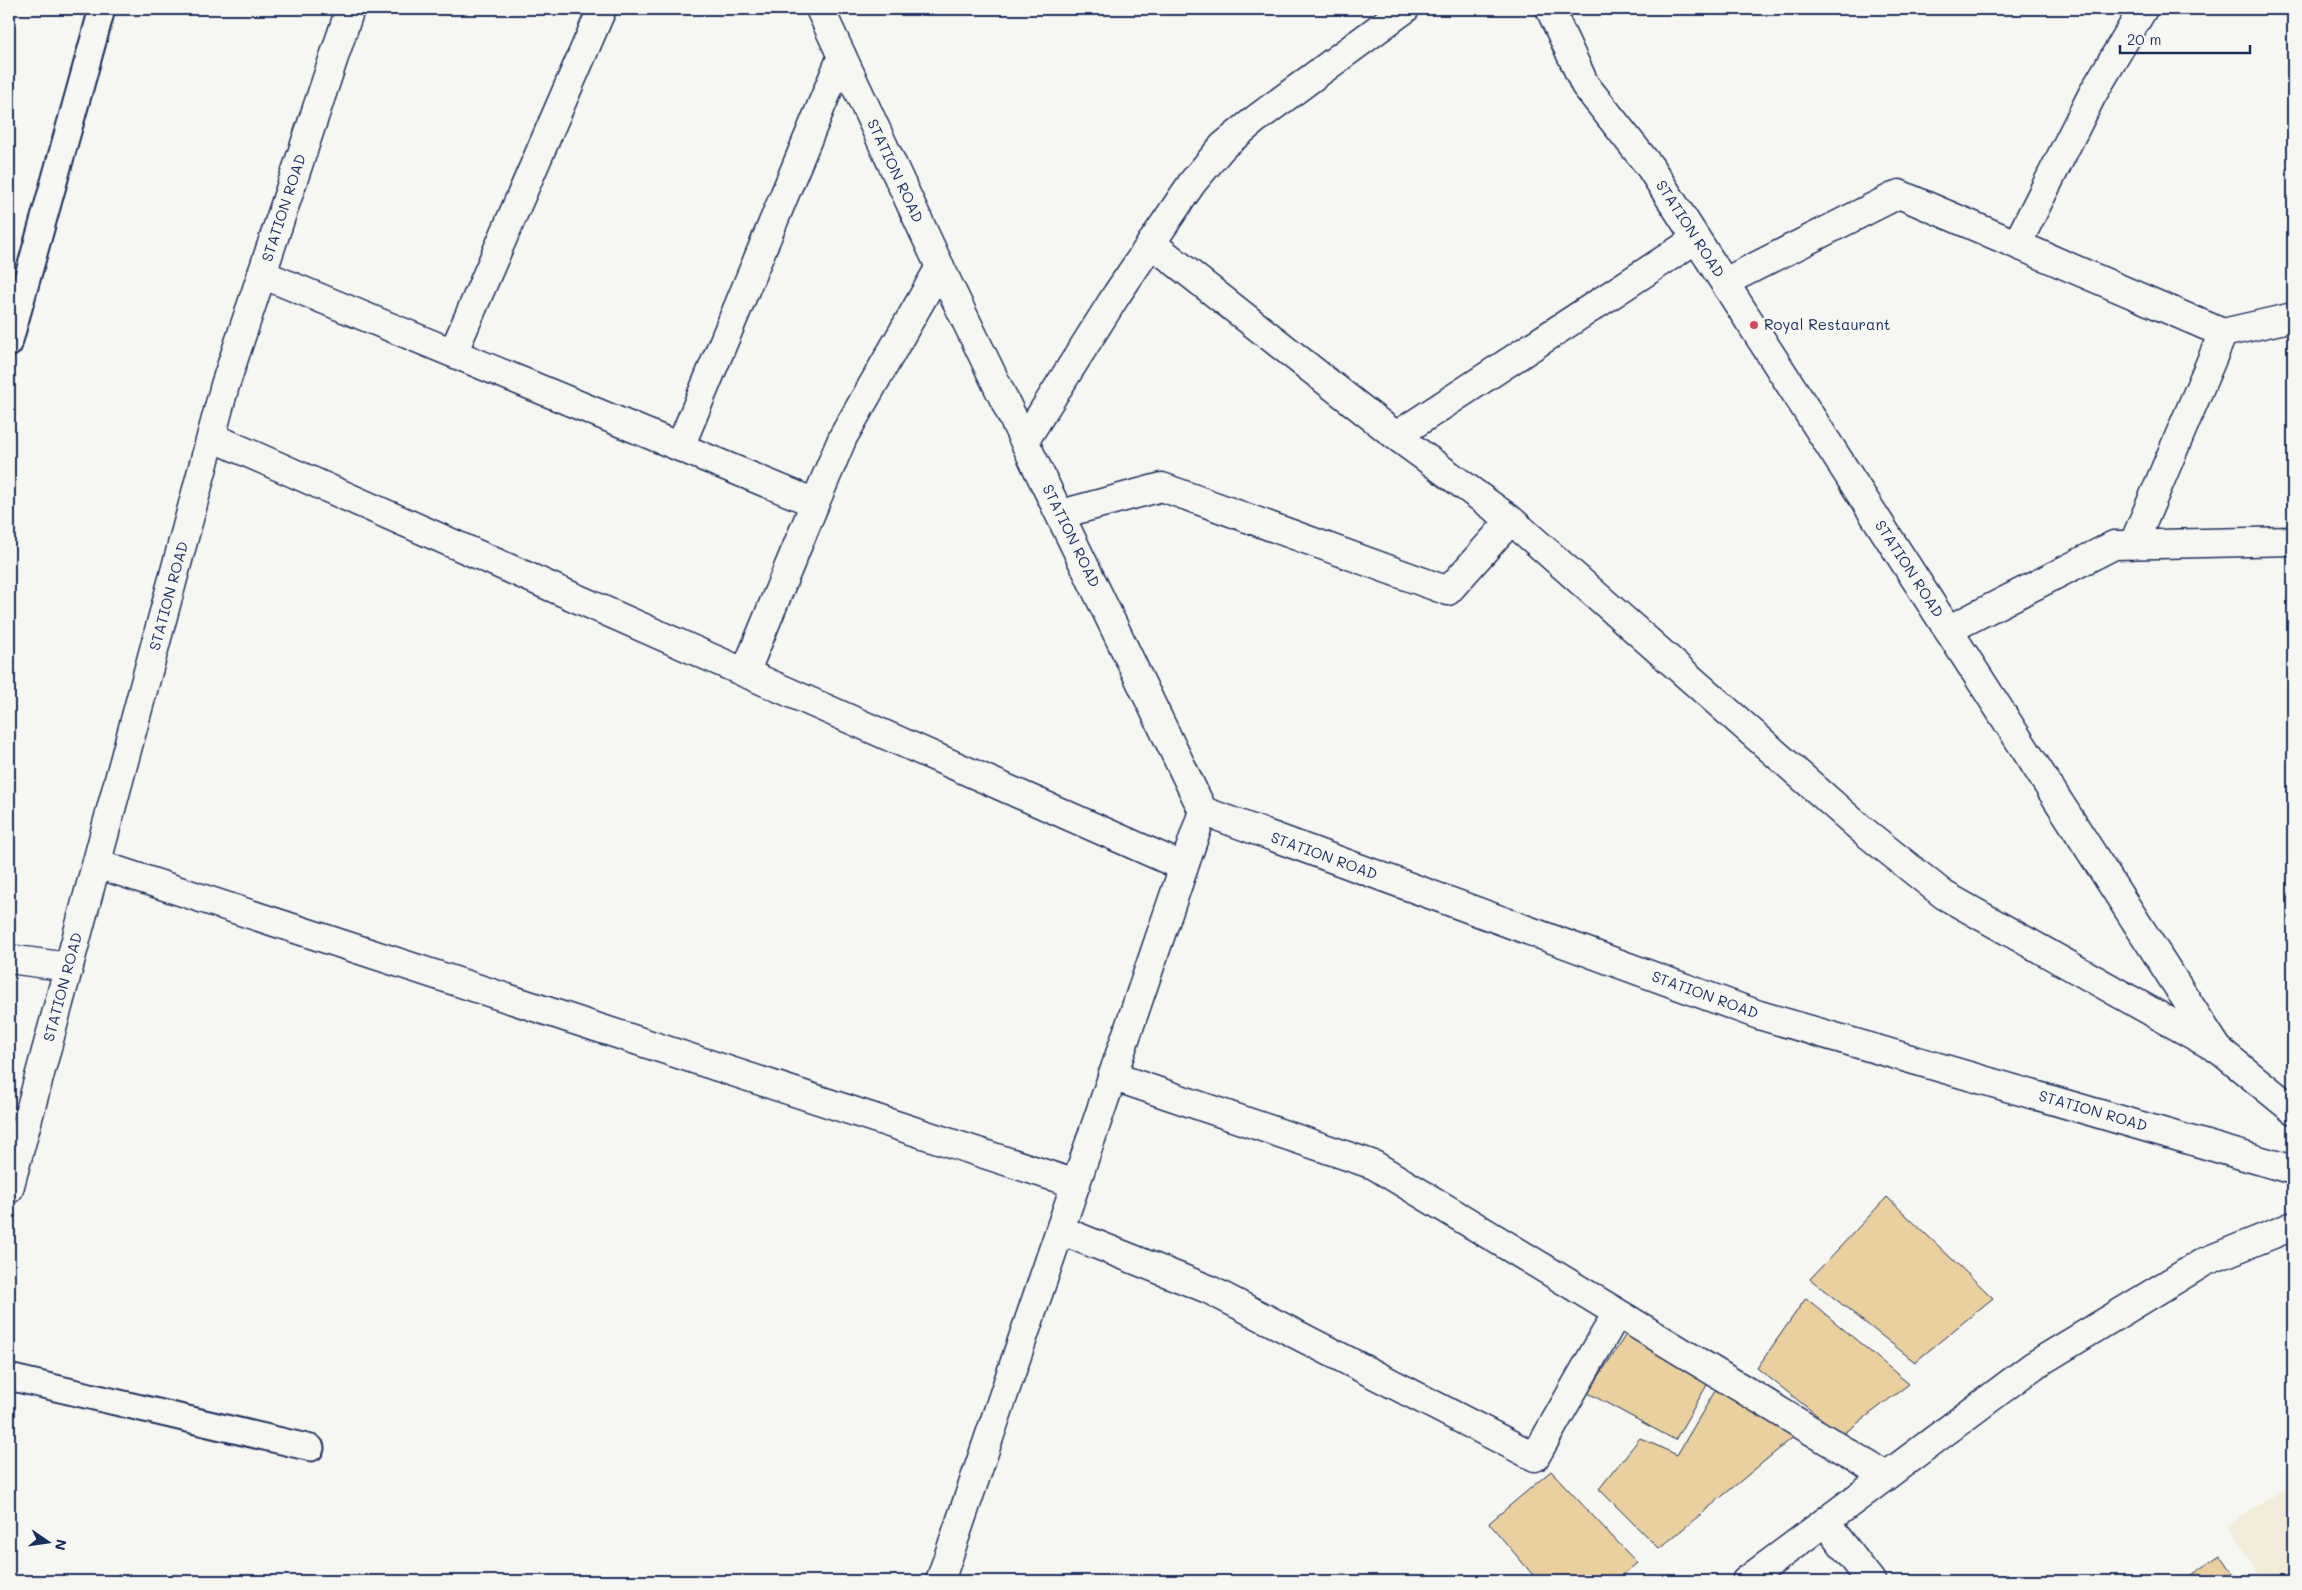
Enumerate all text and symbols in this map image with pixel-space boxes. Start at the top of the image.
scale bar [2120,22,2250,54]
text: 20 m [2127,29,2161,49]
street label: STATION ROAD [863,116,929,226]
street label: STATION ROAD [256,151,310,264]
street label: STATION ROAD [1652,176,1730,281]
place label: Royal Restaurant [1764,314,1890,334]
marker: Royal Restaurant [1748,319,1760,331]
street label: STATION ROAD [1038,481,1105,590]
street label: STATION ROAD [1871,516,1949,621]
street label: STATION ROAD [144,539,192,652]
street label: STATION ROAD [1268,827,1380,884]
street label: STATION ROAD [38,930,86,1043]
street label: STATION ROAD [1649,966,1761,1023]
street label: STATION ROAD [2037,1085,2150,1135]
north arrow [22,1518,72,1568]
text: N [51,1538,72,1552]

